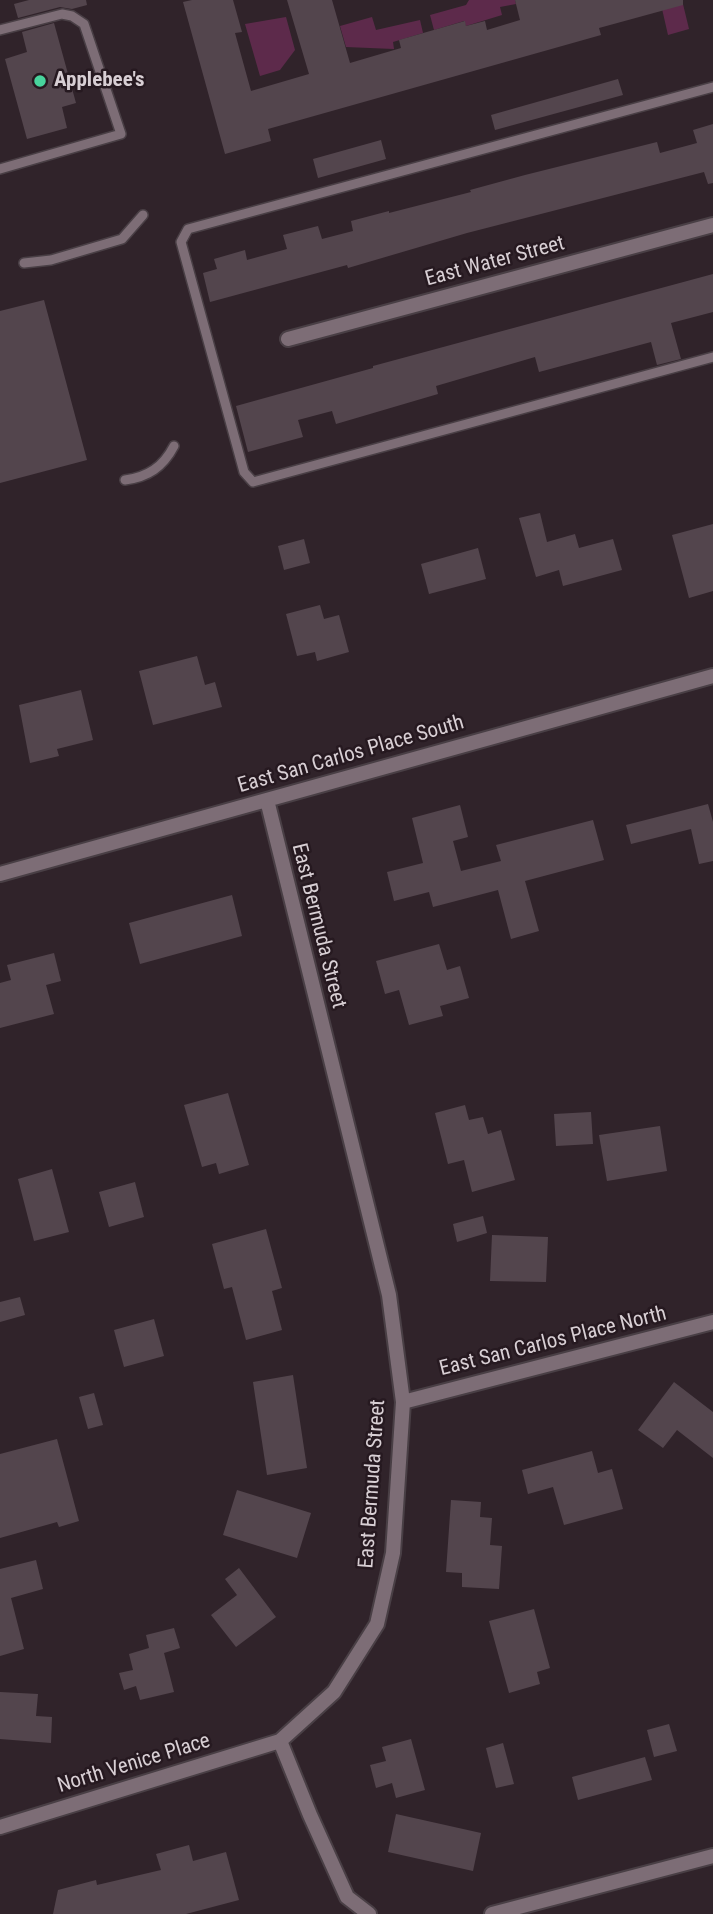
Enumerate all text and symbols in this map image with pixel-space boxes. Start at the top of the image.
place label: Applebee's [54,68,145,94]
marker: Applebee's [32,73,48,89]
street label: East Water Street [423,231,567,293]
street label: East San Carlos Place South [235,711,467,799]
street label: East Bermuda Street [285,841,351,1011]
street label: East San Carlos Place North [437,1302,669,1382]
street label: East Bermuda Street [355,1399,391,1569]
street label: North Venice Place [55,1729,213,1799]

